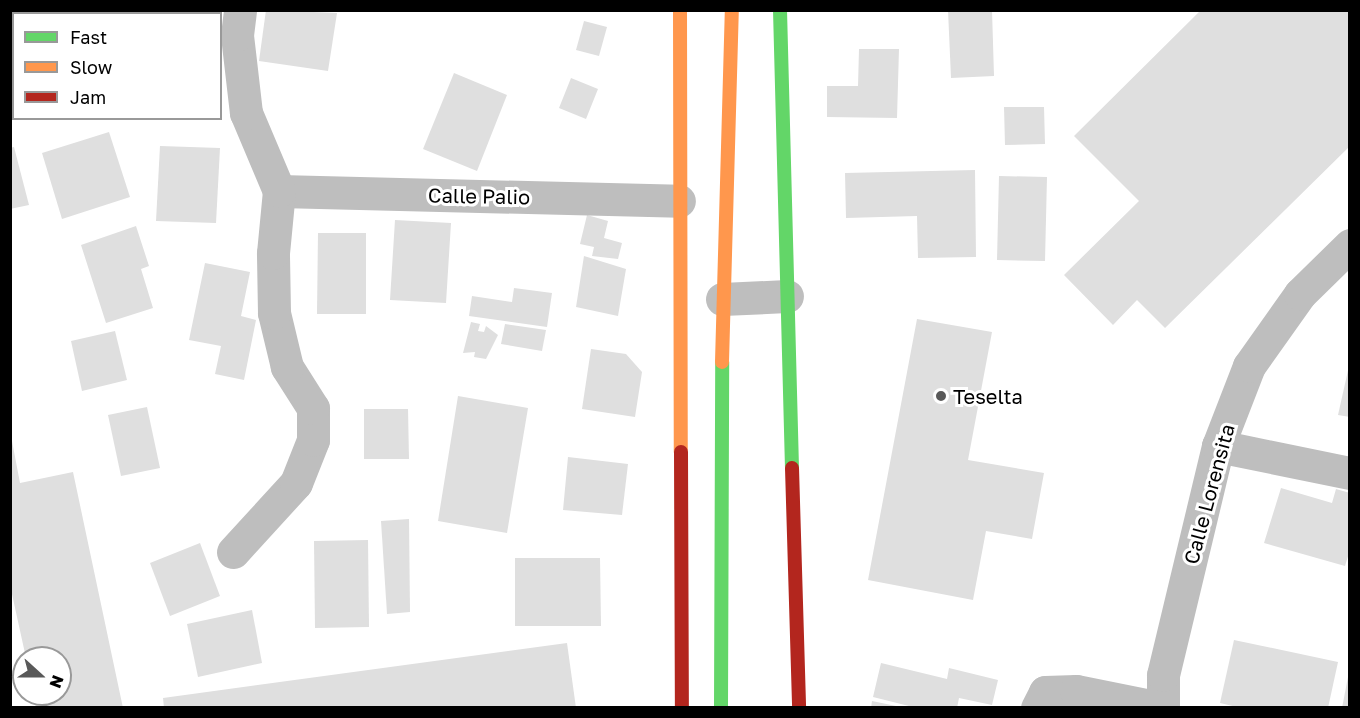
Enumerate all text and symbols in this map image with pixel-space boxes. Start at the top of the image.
legend [12,12,222,120]
text: Fast [70,26,107,48]
text: Slow [70,56,112,78]
text: Jam [70,86,106,108]
street label: Calle Palio [428,183,530,209]
place label: Teselta [953,384,1023,408]
marker: Teselta [934,389,948,403]
street label: Calle Lorensita [1179,421,1239,567]
north arrow [12,646,72,706]
text: N [45,672,68,691]

